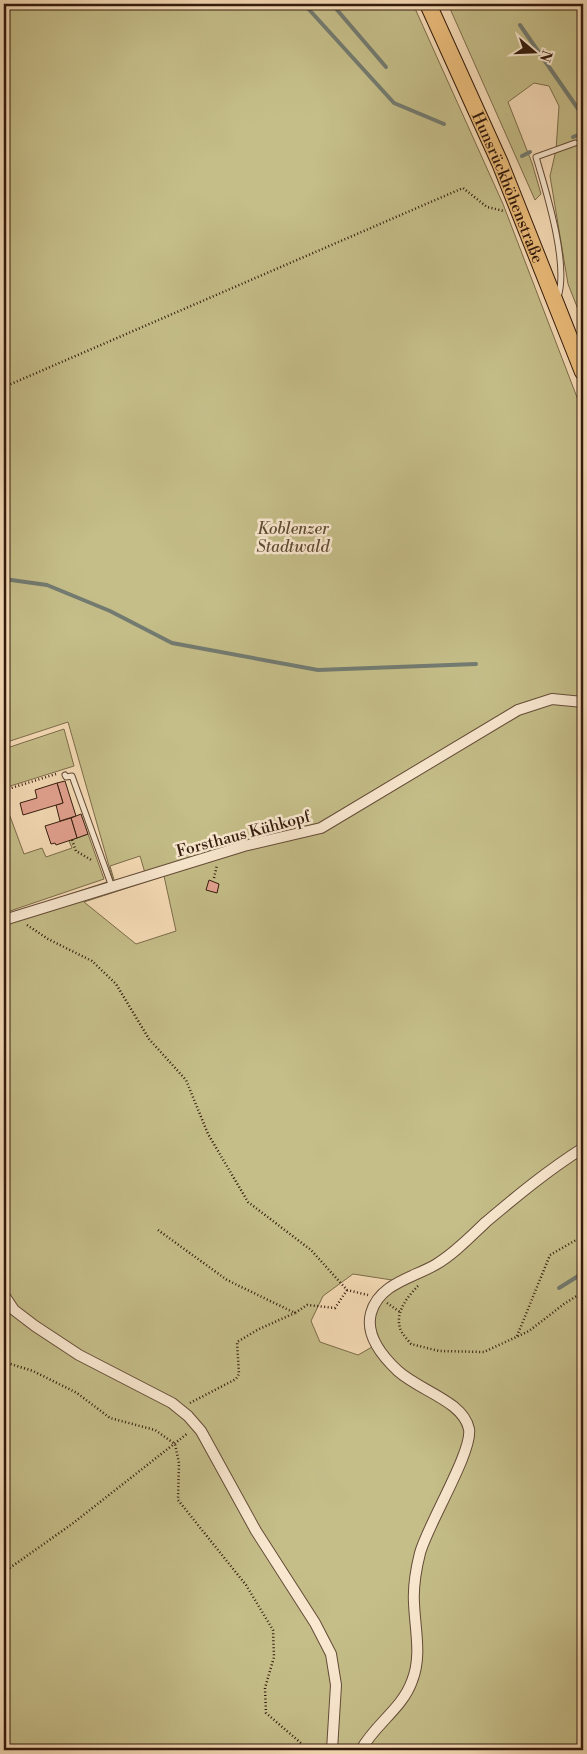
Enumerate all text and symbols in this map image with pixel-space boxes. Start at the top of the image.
north arrow [510,28,560,78]
text: N [535,48,556,64]
street label: Hunsrückhöhenstraße [467,109,548,266]
park label: Koblenzer Stadtwald [257,519,330,557]
street label: Forsthaus Kühkopf [174,806,314,861]

